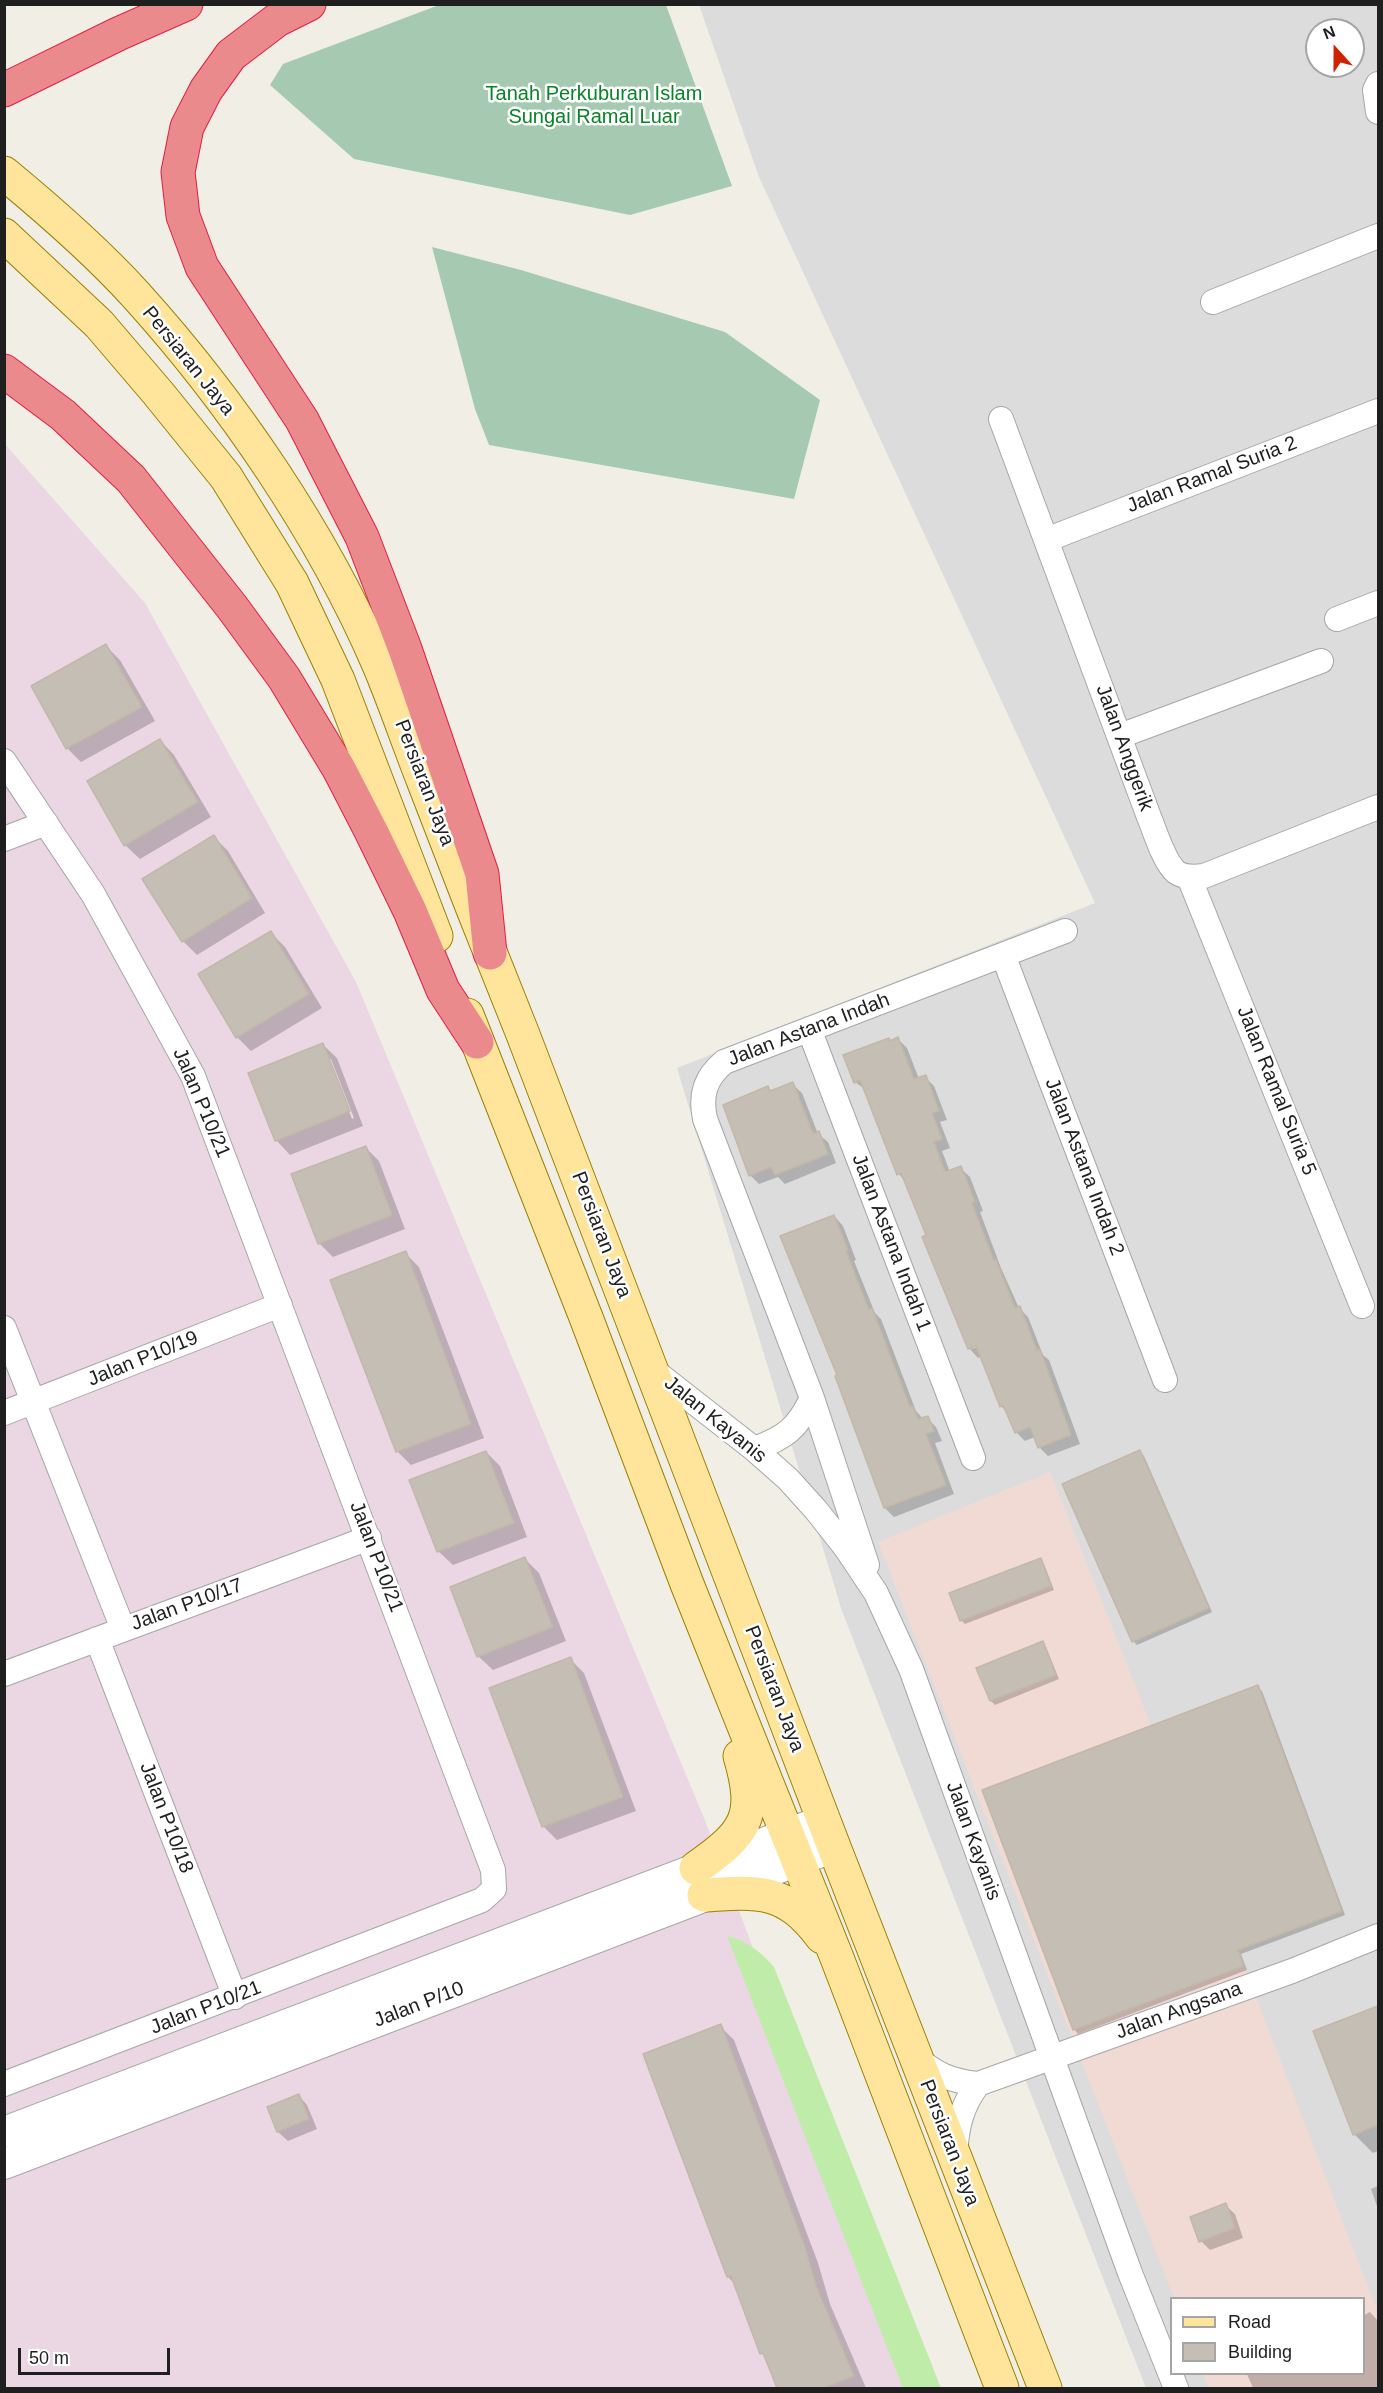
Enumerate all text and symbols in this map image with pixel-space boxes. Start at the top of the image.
north arrow [1305,18,1365,78]
text: N [1321,23,1338,43]
park label: Tanah Perkuburan Islam Sungai Ramal Luar [486,82,702,129]
street label: Persiaran Jaya [137,302,239,420]
street label: Jalan Ramal Suria 2 [1124,432,1300,518]
street label: Jalan Anggerik [1090,682,1158,814]
street label: Persiaran Jaya [389,716,459,850]
street label: Jalan Astana Indah [725,988,893,1072]
street label: Jalan Ramal Suria 5 [1231,1003,1321,1179]
street label: Jalan P10/21 [167,1045,235,1161]
street label: Jalan Astana Indah 2 [1039,1075,1129,1259]
street label: Jalan Astana Indah 1 [846,1151,936,1335]
street label: Persiaran Jaya [566,1168,636,1302]
street label: Jalan P10/19 [84,1326,202,1392]
street label: Jalan Kayanis [659,1371,771,1469]
street label: Jalan P10/21 [344,1498,408,1616]
street label: Jalan P10/17 [128,1574,246,1636]
street label: Persiaran Jaya [739,1622,809,1756]
street label: Jalan P10/18 [134,1759,198,1877]
street label: Jalan Kayanis [940,1778,1006,1904]
street label: Jalan P10/21 [147,1976,265,2040]
street label: Jalan P/10 [371,1977,467,2033]
street label: Jalan Angsana [1113,1977,1245,2045]
street label: Persiaran Jaya [914,2076,984,2210]
legend [1170,2297,1365,2375]
text: Road [1228,2312,1271,2332]
scale bar [21,2336,172,2374]
text: Building [1228,2342,1292,2362]
text: 50 m [29,2348,69,2368]

